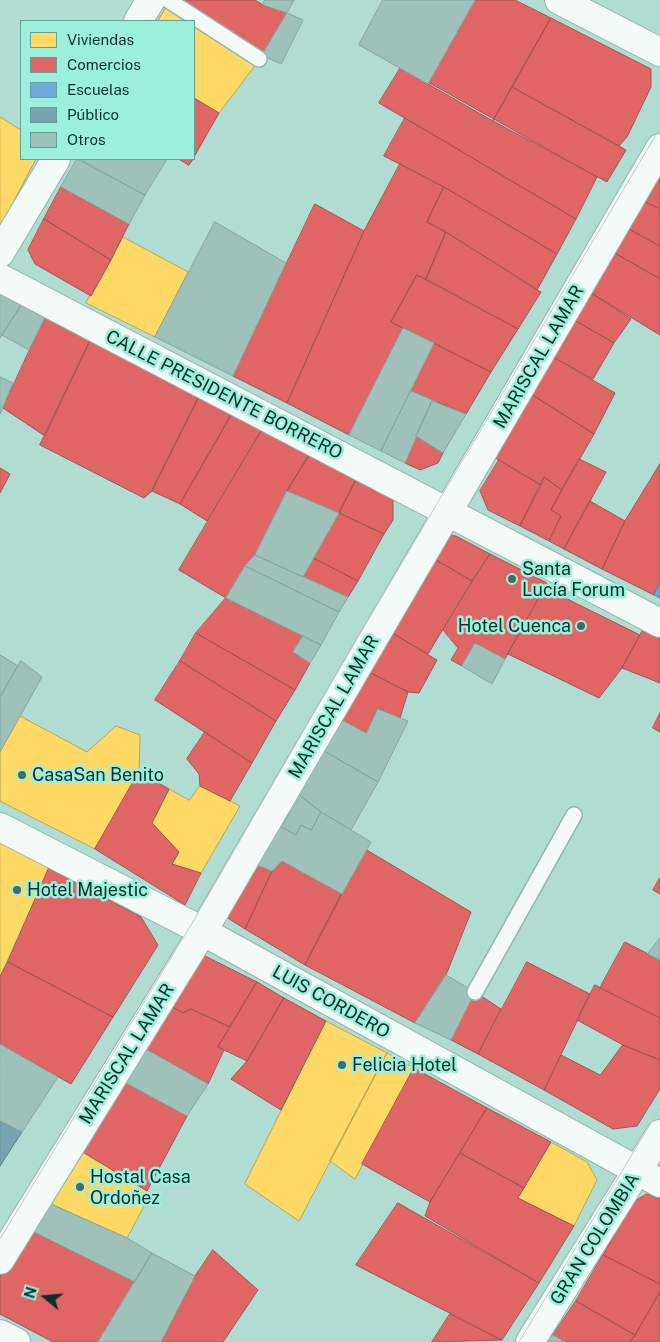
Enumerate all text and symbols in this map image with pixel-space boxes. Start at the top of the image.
legend [20,20,195,160]
text: Viviendas [67,31,134,48]
text: Comercios [67,56,141,73]
text: Escuelas [67,81,129,98]
text: Público [67,106,119,123]
text: Otros [67,131,106,148]
street label: MARISCAL LAMAR [489,282,589,432]
street label: CALLE PRESIDENTE BORRERO [102,326,346,464]
place label: Santa Lucía Forum [522,558,625,600]
marker: Santa Lucía Forum [506,573,518,585]
place label: Hotel Cuenca [458,615,571,637]
marker: Hotel Cuenca [575,620,587,632]
street label: MARISCAL LAMAR [284,632,384,782]
place label: CasaSan Benito [32,764,164,786]
marker: CasaSan Benito [16,769,28,781]
place label: Hotel Majestic [27,879,148,901]
marker: Hotel Majestic [11,884,23,896]
street label: LUIS CORDERO [269,961,393,1043]
street label: MARISCAL LAMAR [75,980,179,1128]
place label: Felicia Hotel [352,1054,457,1076]
marker: Felicia Hotel [336,1059,348,1071]
place label: Hostal Casa Ordoñez [90,1166,191,1208]
street label: GRAN COLOMBIA [546,1169,644,1309]
marker: Hostal Casa Ordoñez [74,1181,86,1193]
north arrow [20,1272,70,1322]
text: N [21,1285,40,1300]

